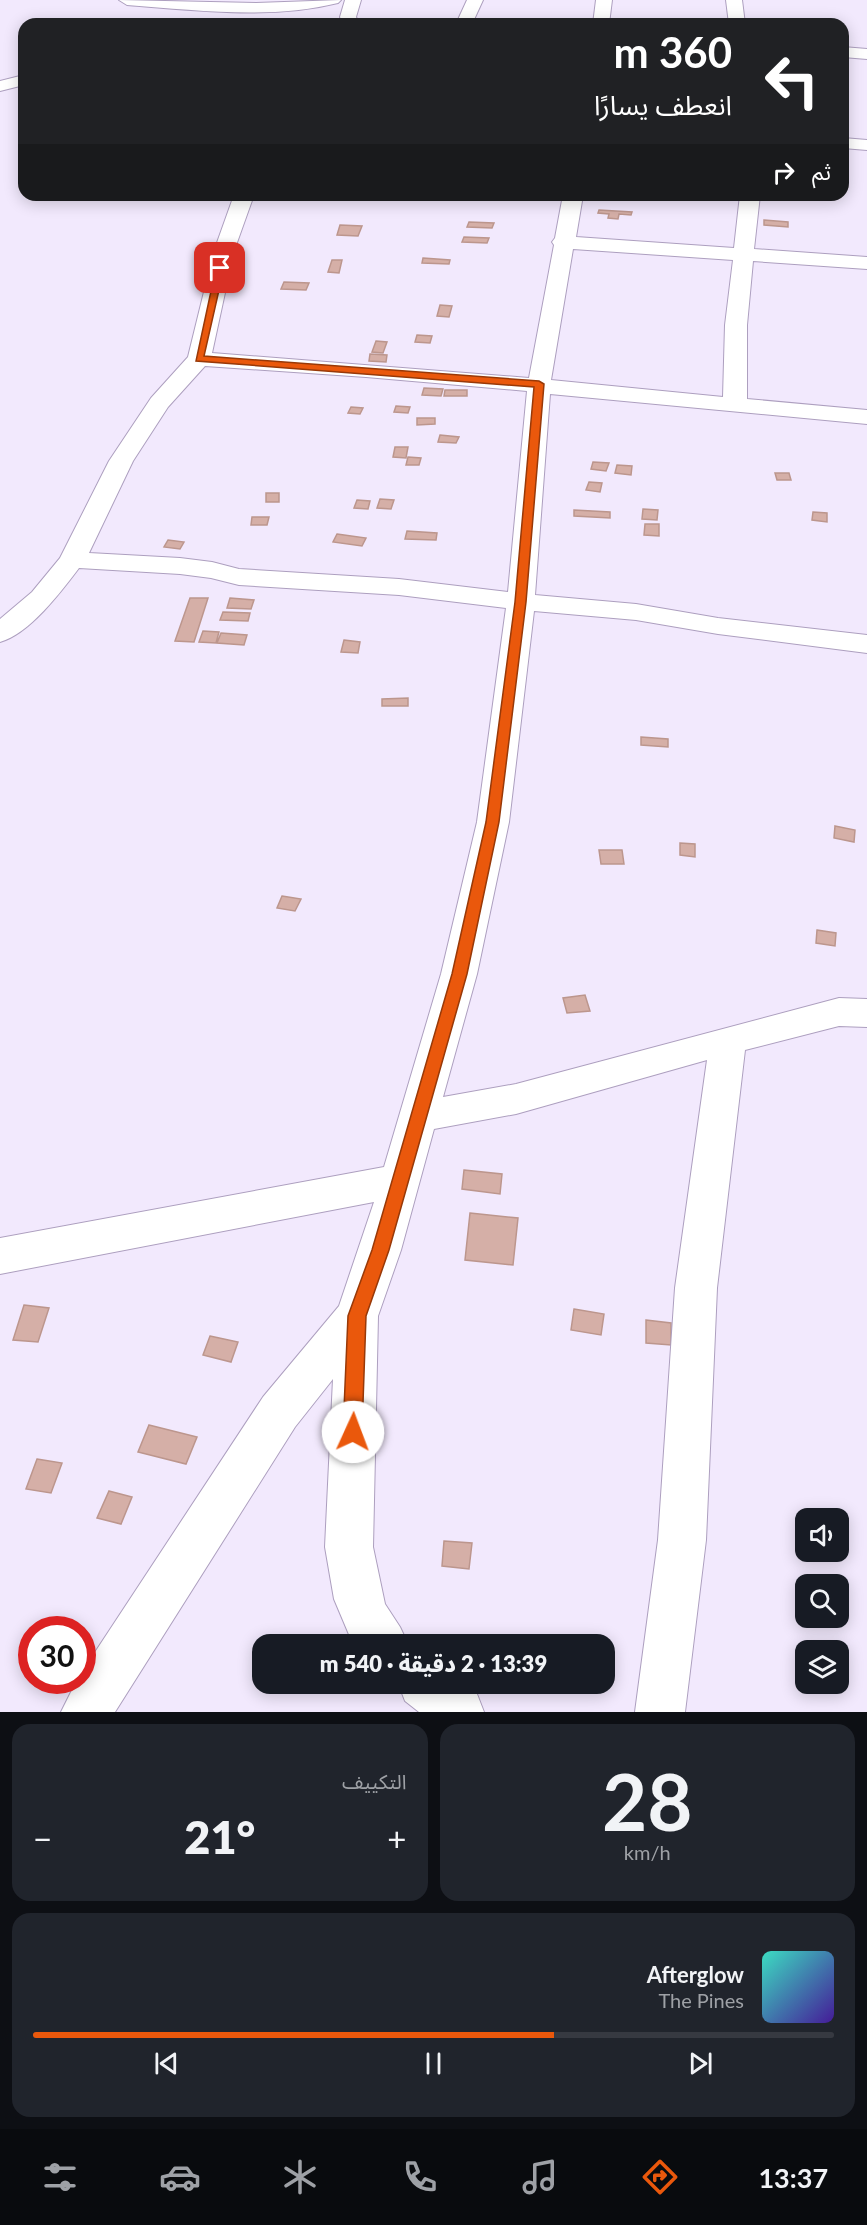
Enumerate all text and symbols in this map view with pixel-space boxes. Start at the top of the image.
text: 360 m [614,27,732,77]
icon: left [753,42,831,120]
text: انعطف يسارًا [594,88,732,121]
icon: right [767,156,800,189]
text: ثم [812,158,831,185]
pin [194,242,245,293]
icon: arrive [203,251,236,284]
position arrow [321,1400,385,1464]
map controls [795,1508,849,1694]
button: sound [795,1508,849,1562]
button: search [795,1574,849,1628]
speed limit sign: 30 [18,1616,96,1694]
button: layers [795,1640,849,1694]
text: 13:39 · 2 دقيقة · 540 m [320,1650,547,1677]
text: 28 [602,1754,693,1848]
text: التكييف [342,1769,407,1793]
text: 21° [184,1810,255,1864]
text: − [33,1818,52,1858]
text: + [387,1818,406,1858]
text: km/h [624,1840,671,1864]
text: Afterglow [647,1961,744,1988]
text: The Pines [658,1988,744,2012]
icon: previous [150,2047,183,2080]
icon: pause [417,2047,450,2080]
icon: next [684,2047,717,2080]
icon: filters [39,2156,81,2198]
icon: car [159,2156,201,2198]
icon: climate [279,2156,321,2198]
icon: phone [399,2156,441,2198]
icon: music [519,2156,561,2198]
icon: directions [639,2156,681,2198]
text: 13:37 [758,2161,828,2194]

